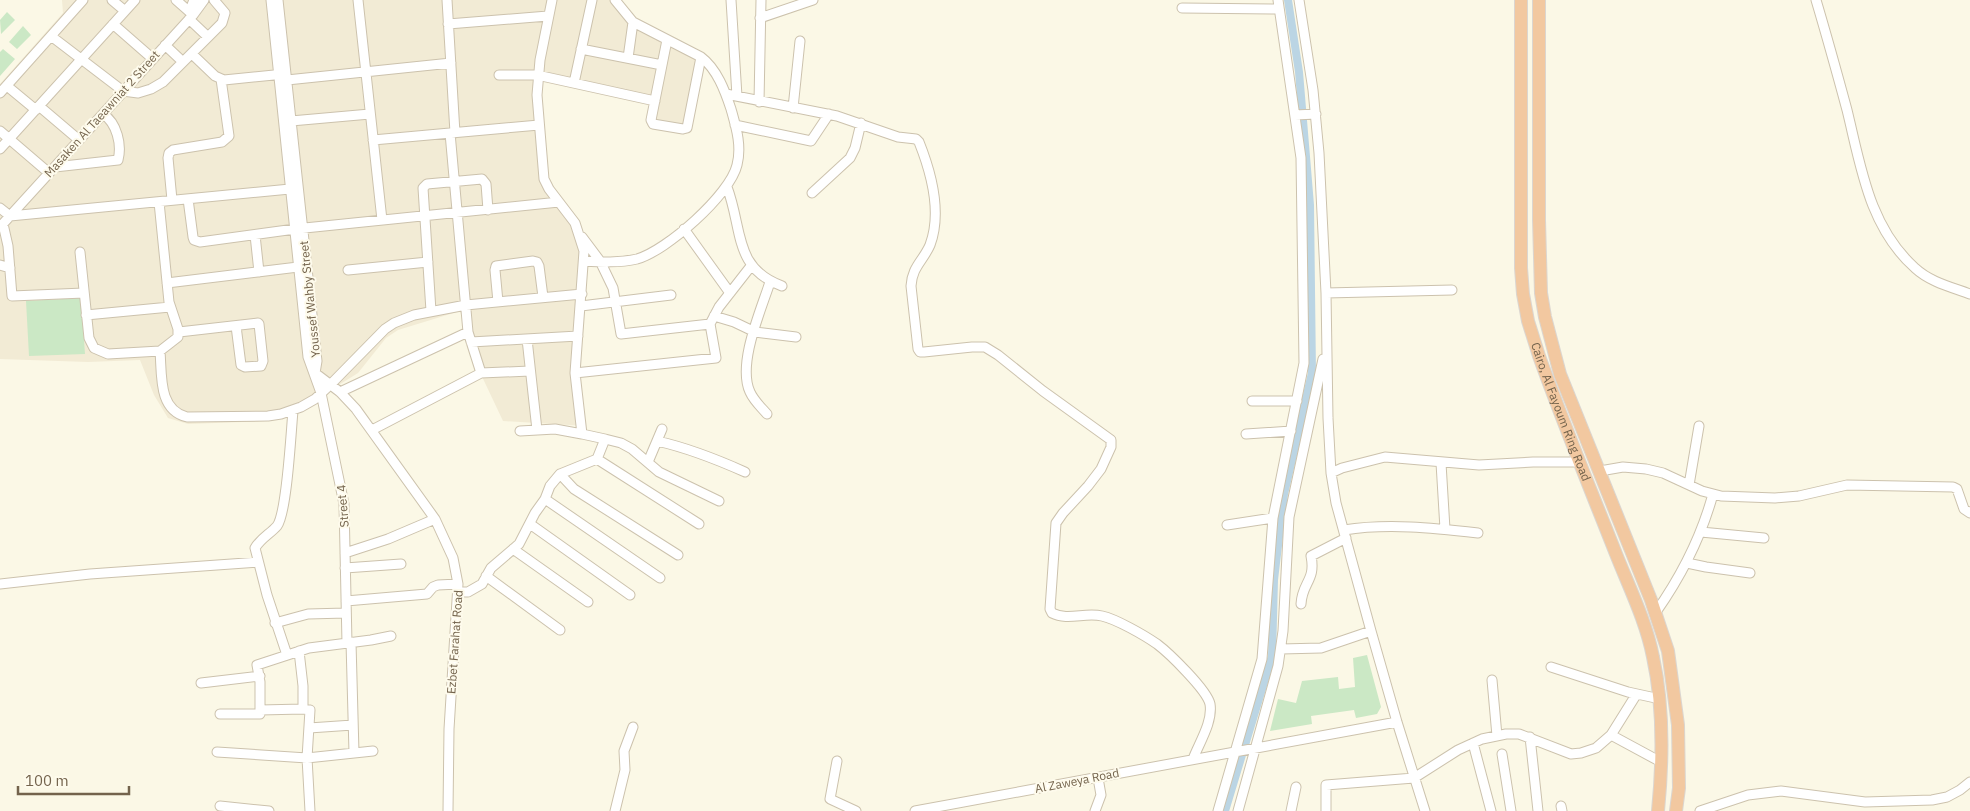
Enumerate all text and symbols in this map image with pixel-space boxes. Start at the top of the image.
street label: Masaken Al Taeawniat 2 Street [41,47,163,180]
street label: Youssef Wahby Street [296,240,323,358]
street label: Cairo, Al Fayoum Ring Road [1528,340,1594,483]
street label: Street 4 [333,484,352,528]
street label: Ezbet Farahat Road [443,589,466,695]
scale bar [18,764,129,796]
street label: Al Zaweya Road [1034,765,1120,796]
text: 100 m [25,771,69,790]

